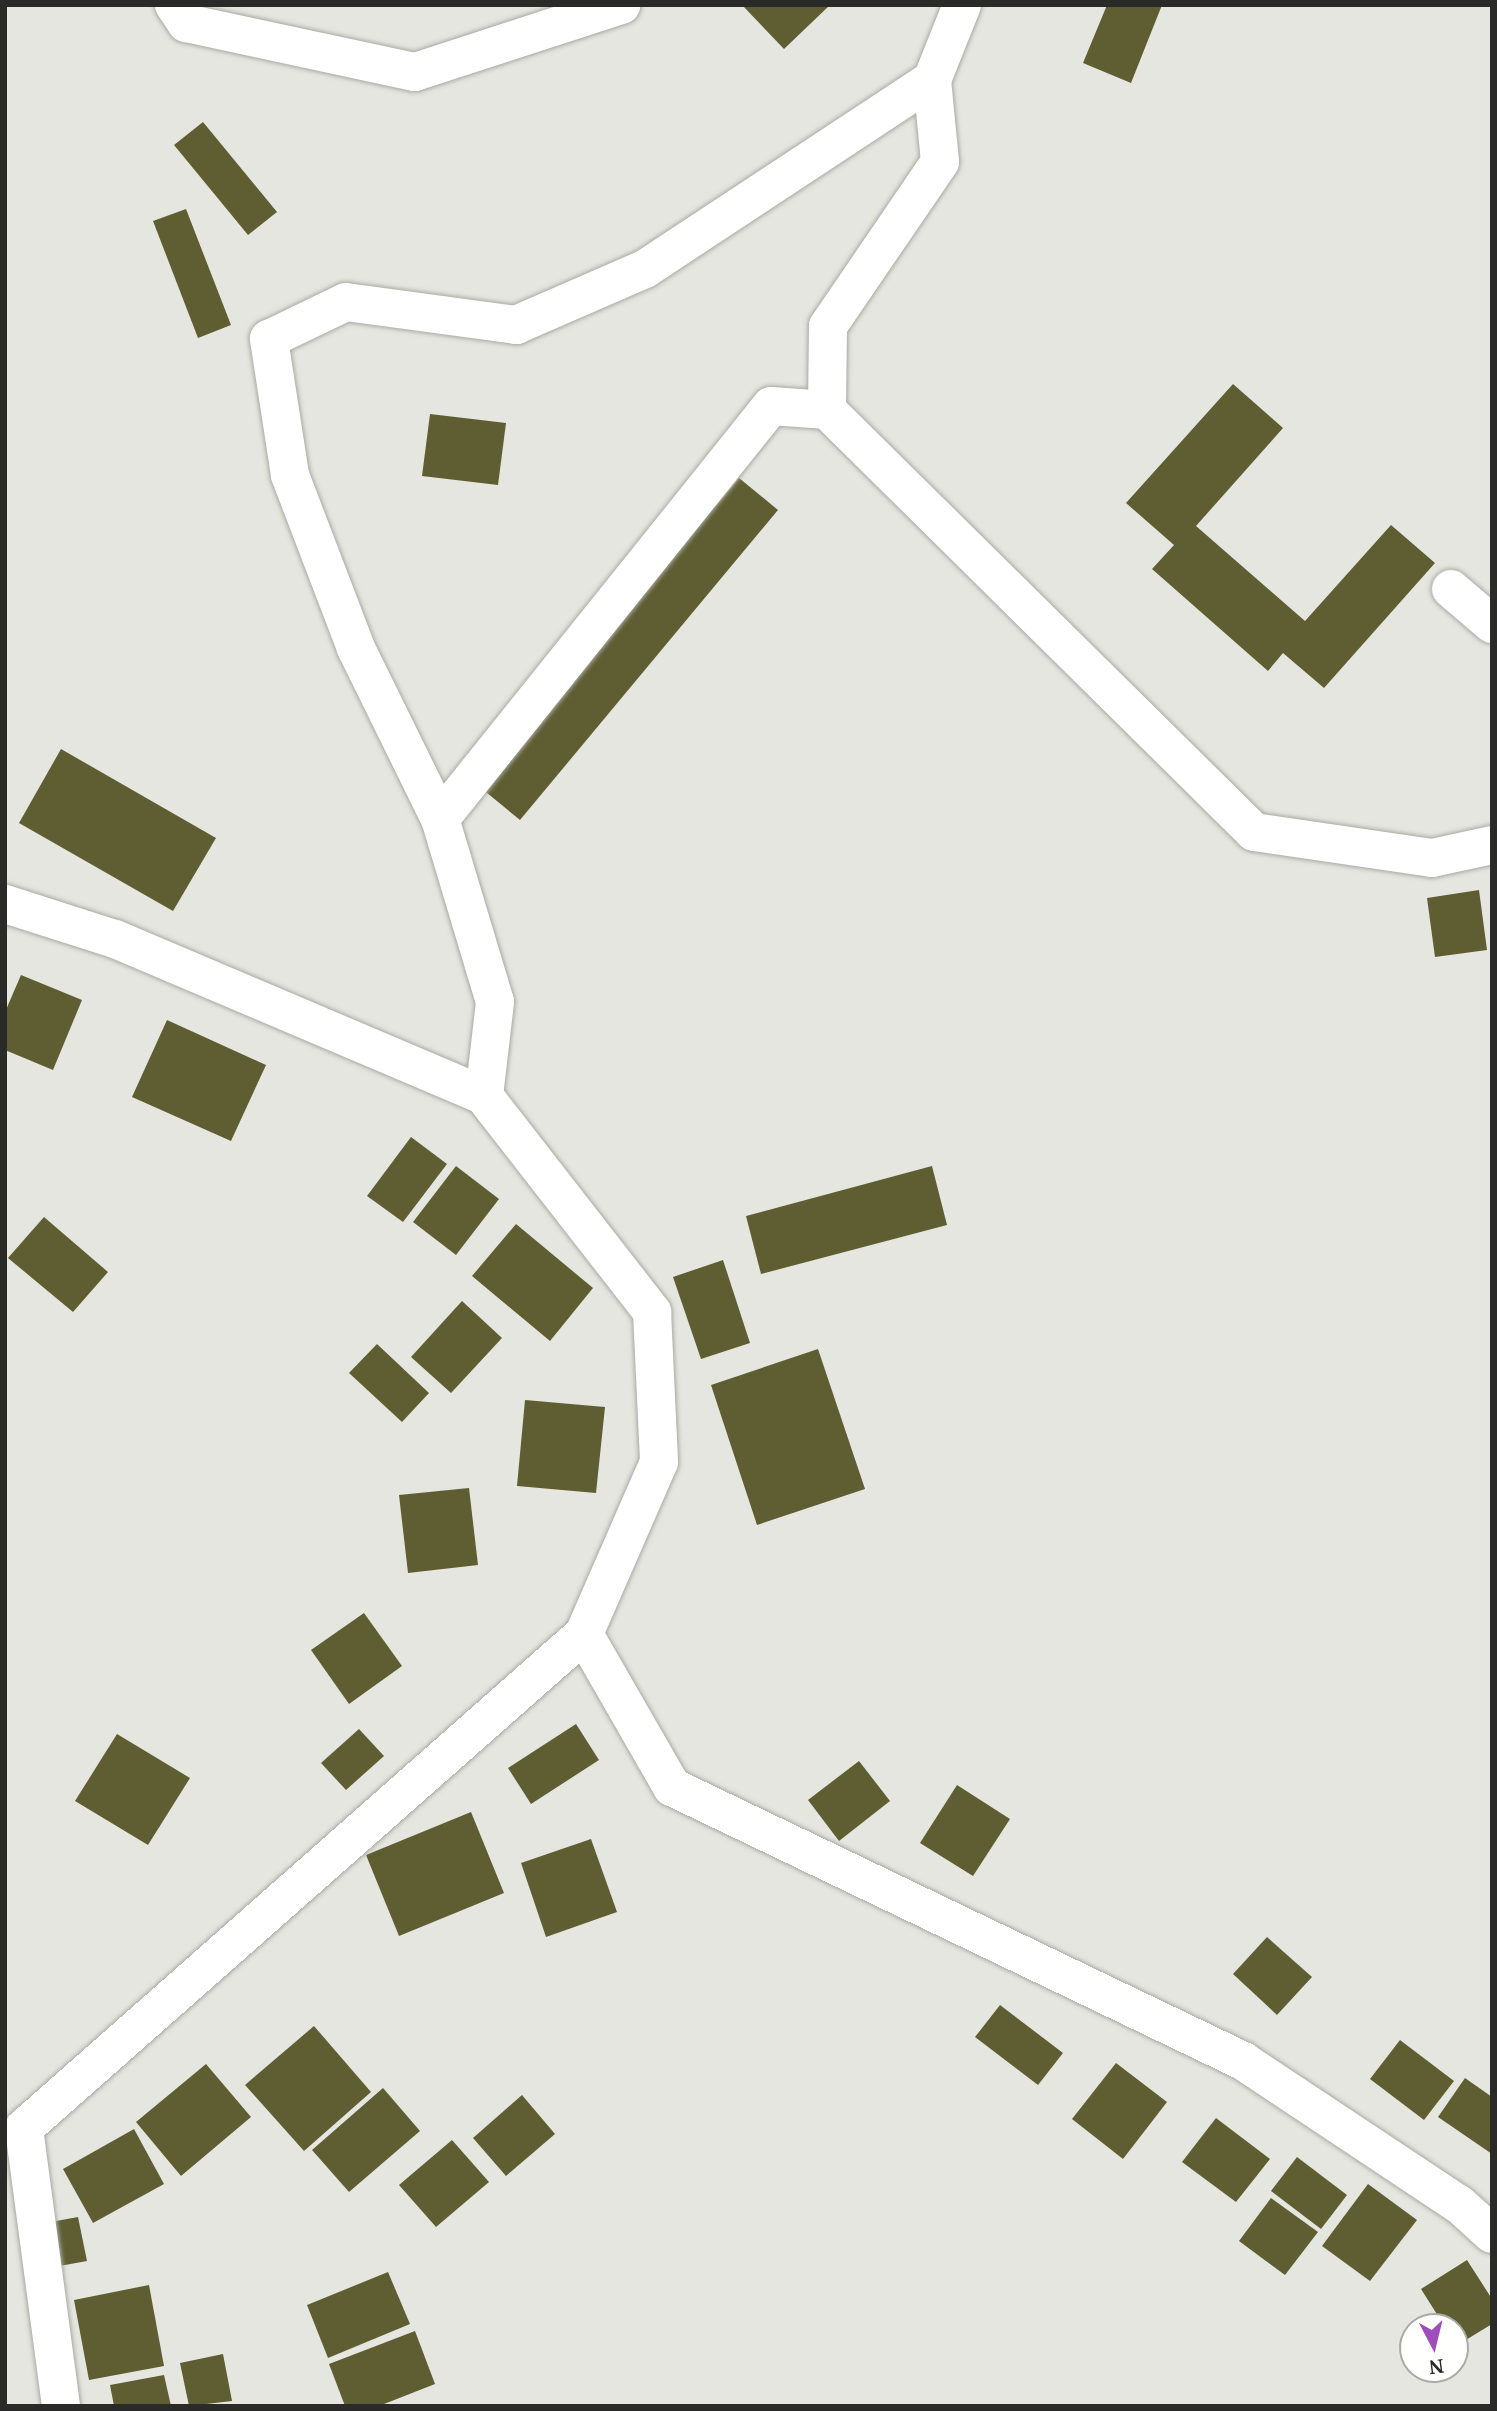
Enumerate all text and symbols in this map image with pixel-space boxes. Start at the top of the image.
north arrow [1399,2313,1469,2383]
text: N [1427,2353,1445,2381]

